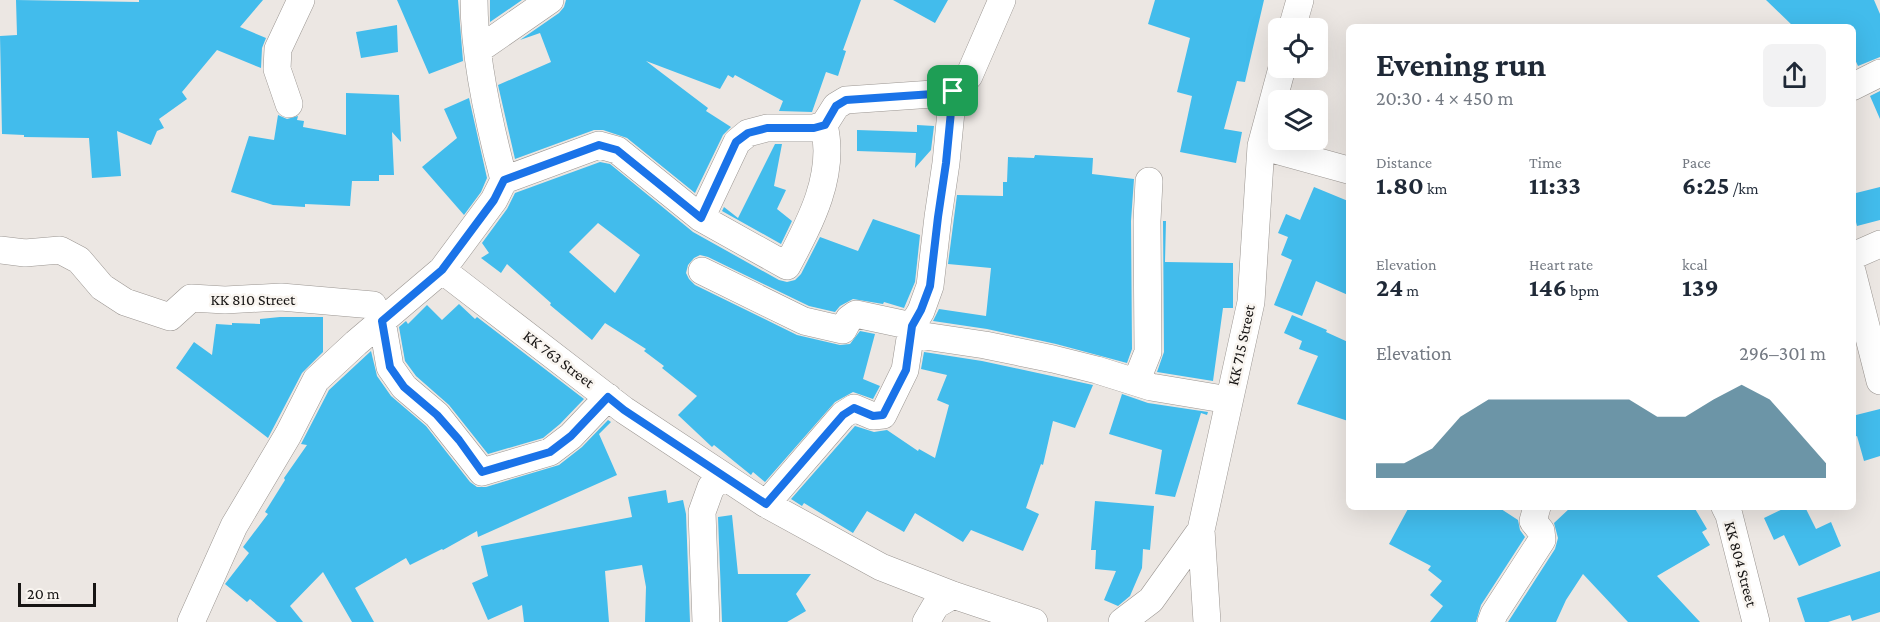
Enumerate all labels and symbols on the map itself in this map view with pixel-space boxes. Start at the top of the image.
pin [927,65,978,116]
street label: KK 810 Street [211,291,296,308]
street label: KK 715 Street [1224,302,1258,387]
street label: KK 763 Street [520,327,598,392]
street label: KK 804 Street [1721,519,1761,609]
scale bar [18,580,96,608]

